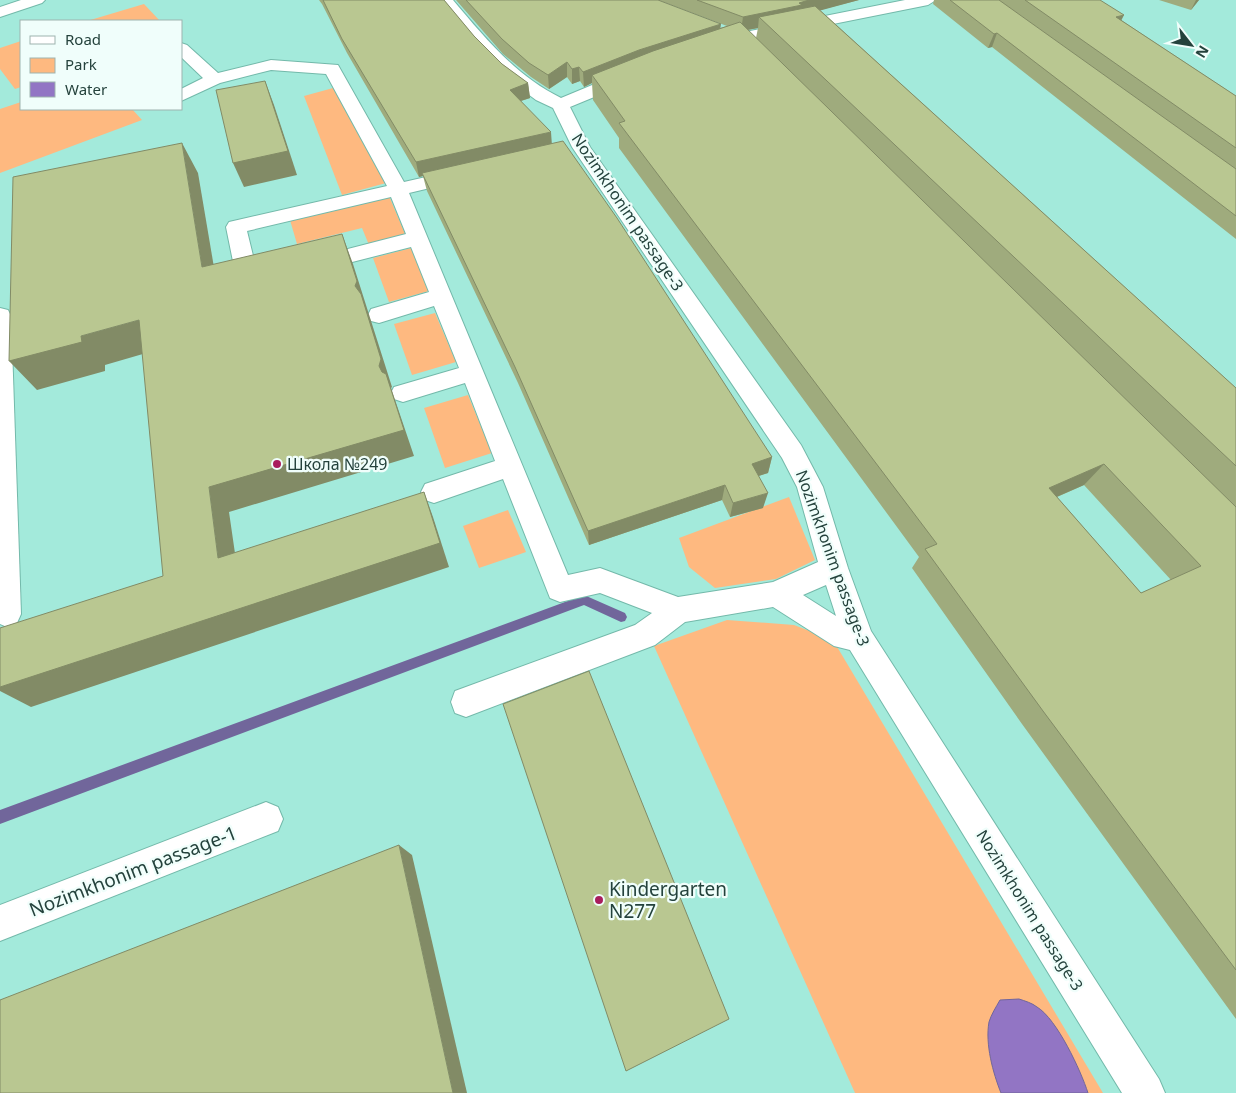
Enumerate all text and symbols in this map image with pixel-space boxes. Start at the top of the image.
legend [20,20,182,110]
north arrow [1166,20,1216,70]
text: Road [65,29,101,49]
text: N [1191,42,1214,62]
text: Park [65,54,97,74]
text: Water [65,79,107,99]
street label: Nozimkhonim passage-3 [567,129,689,295]
place label: Школа №249 [287,453,387,475]
marker: Школа №249 [271,458,283,470]
street label: Nozimkhonim passage-3 [791,467,875,649]
street label: Nozimkhonim passage-1 [25,819,241,923]
street label: Nozimkhonim passage-3 [971,825,1089,995]
place label: Kindergarten N277 [609,876,727,924]
marker: Kindergarten N277 [593,894,605,906]

